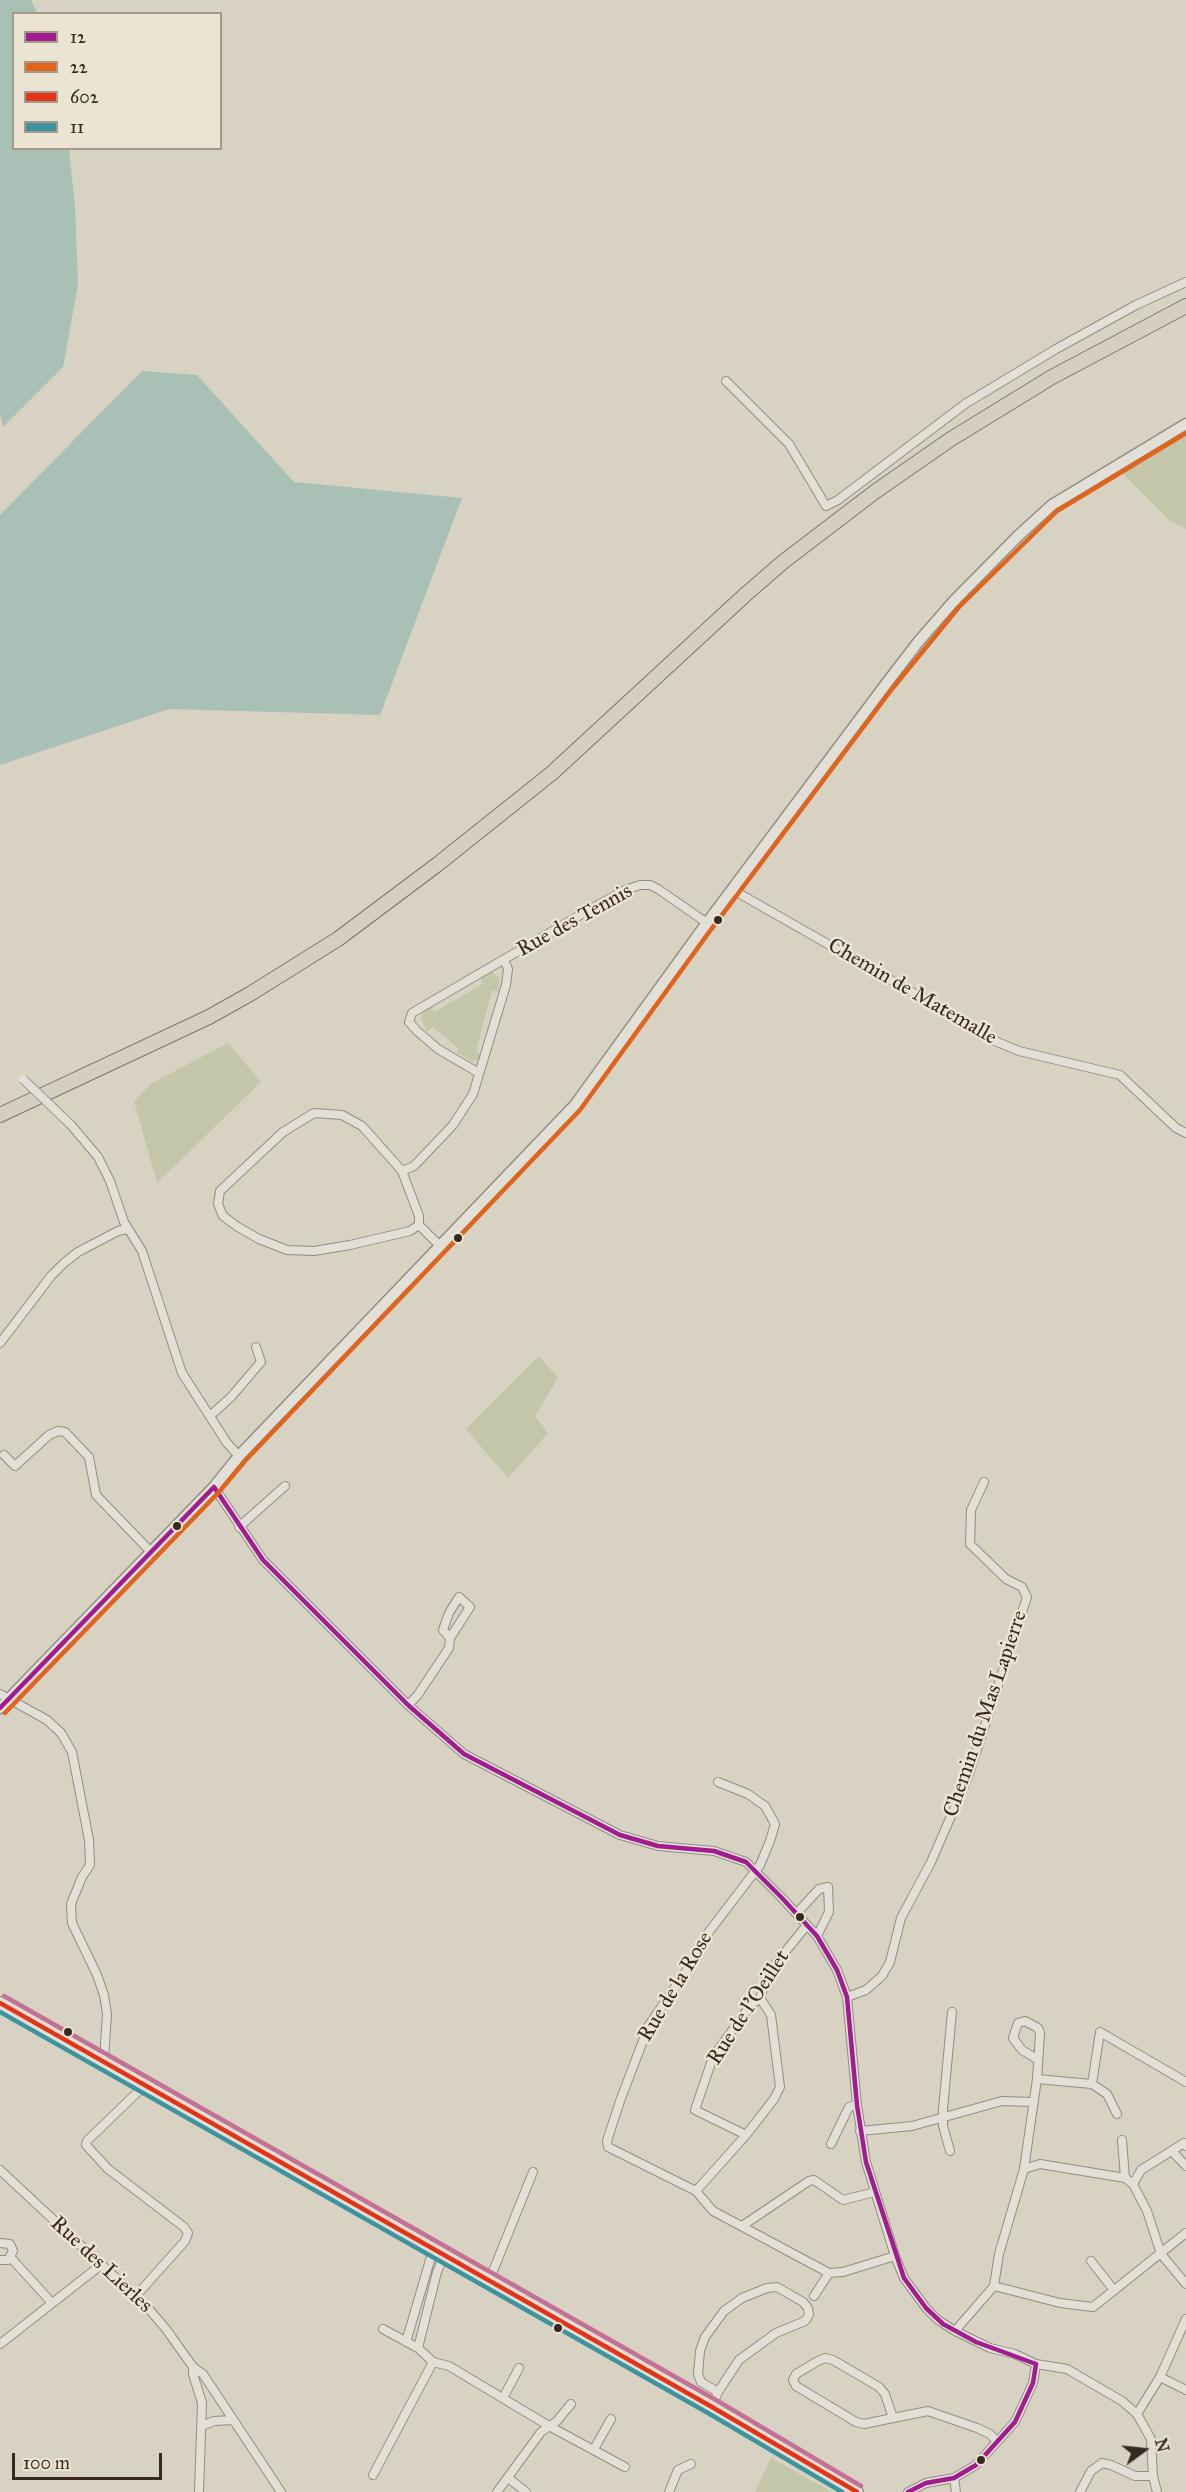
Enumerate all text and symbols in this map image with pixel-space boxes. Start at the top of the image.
legend [12,12,222,150]
text: 12 [70,26,86,48]
text: 22 [70,56,88,78]
text: 602 [70,86,99,108]
text: 11 [70,116,84,138]
street label: Rue des Tennis [513,879,637,963]
unlabelled marker [712,914,724,926]
street label: Chemin de Matemalle [823,933,1001,1051]
unlabelled marker [452,1232,464,1244]
unlabelled marker [171,1520,183,1532]
street label: Chemin du Mas Lapierre [939,1608,1033,1820]
unlabelled marker [794,1911,806,1923]
street label: Rue de la Rose [633,1928,719,2046]
street label: Rue de l'Oeillet [703,1946,795,2070]
unlabelled marker [62,2026,74,2038]
street label: Rue des Lierles [45,2211,157,2319]
unlabelled marker [552,2322,564,2334]
north arrow [1114,2420,1174,2480]
text: N [1151,2436,1173,2454]
scale bar [15,2441,165,2479]
text: 100 m [23,2452,70,2474]
unlabelled marker [975,2454,987,2466]

